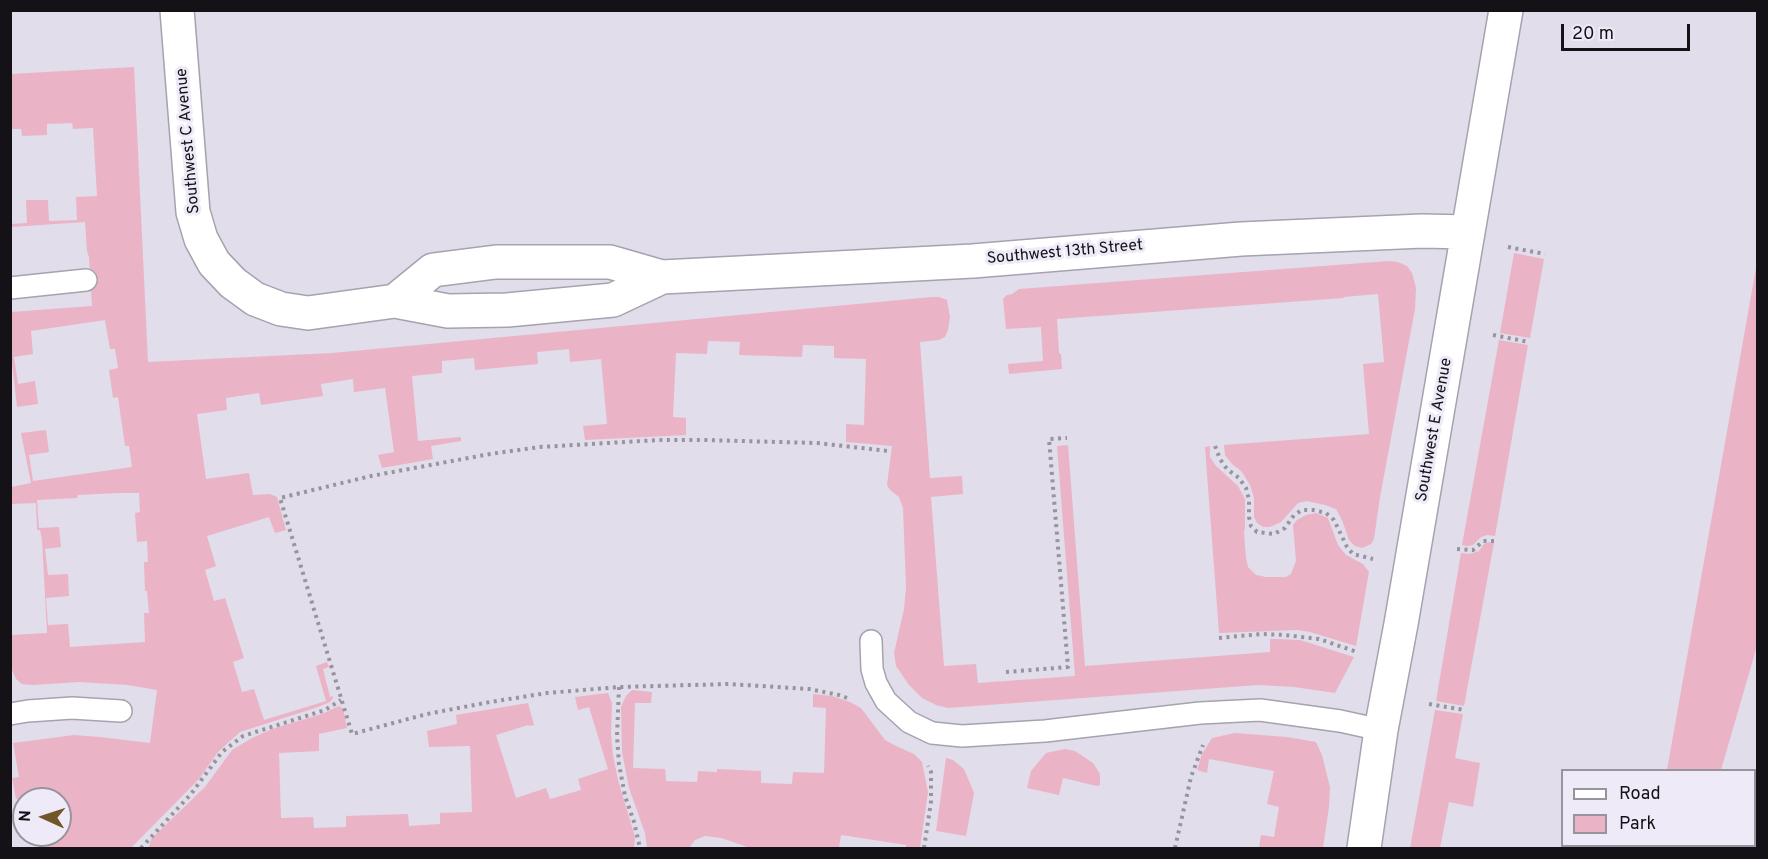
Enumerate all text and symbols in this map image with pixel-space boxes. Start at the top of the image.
scale bar [1564,12,1693,50]
text: 20 m [1572,23,1614,46]
street label: Southwest C Avenue [173,67,205,215]
street label: Southwest 13th Street [986,237,1144,269]
street label: Southwest E Avenue [1413,357,1457,503]
legend [1561,769,1756,847]
text: Road [1619,783,1661,806]
north arrow [12,787,72,847]
text: N [16,810,36,822]
text: Park [1619,813,1656,836]

